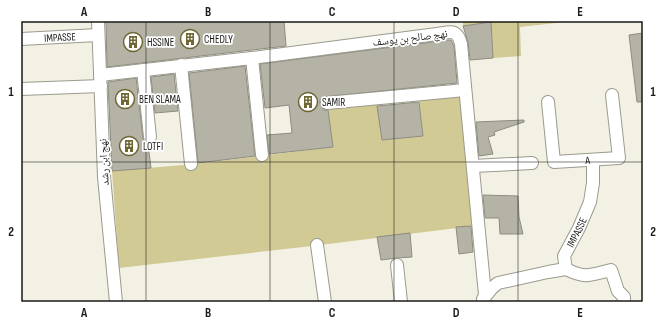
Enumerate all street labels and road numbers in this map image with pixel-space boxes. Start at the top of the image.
street label: نهج صالح بن يوسف [372,27,448,49]
street label: IMPASSE [44,30,76,44]
street label: نهج ابن رشد [96,138,112,186]
street label: A [584,153,591,167]
street label: IMPASSE [563,215,589,249]

